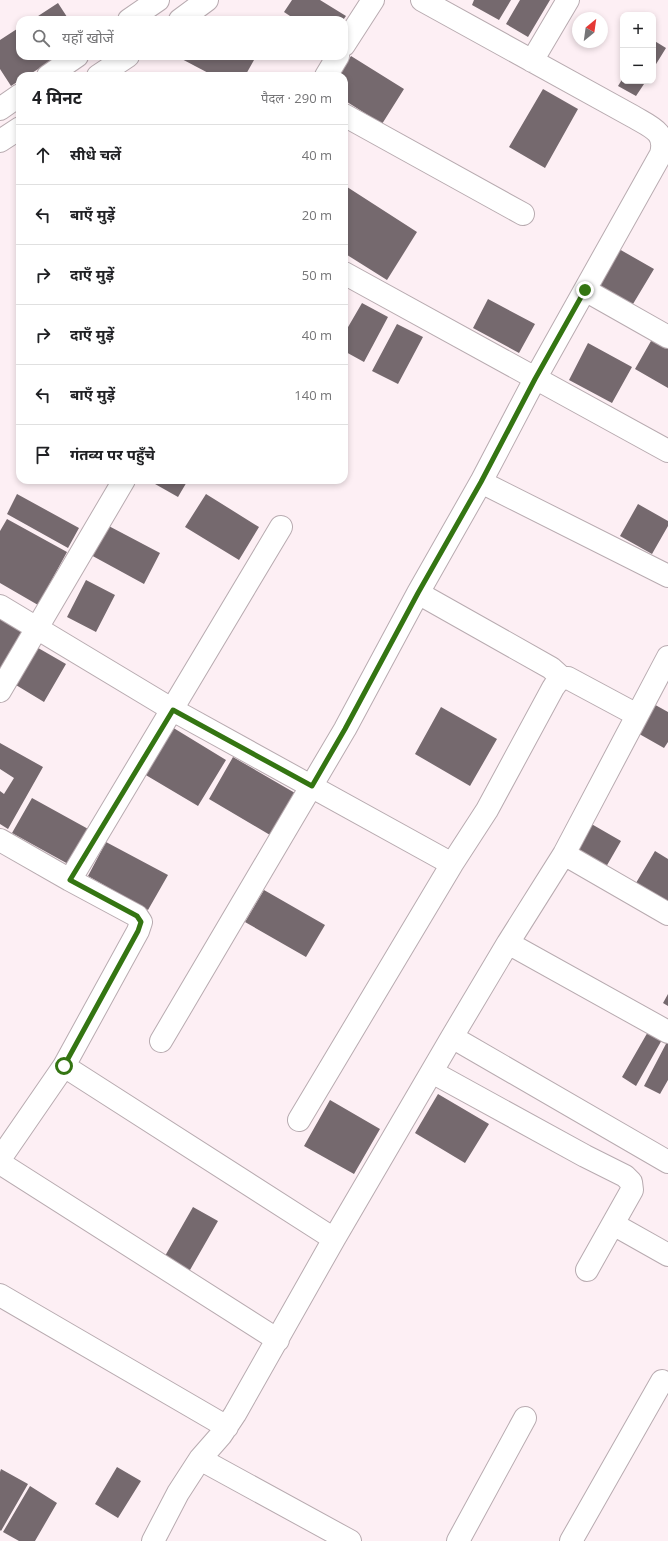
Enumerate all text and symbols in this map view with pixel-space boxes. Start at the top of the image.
north arrow [572,12,608,48]
map controls [620,12,656,84]
button: + [620,12,656,48]
search box [16,16,348,60]
icon: search [30,27,52,49]
text: यहाँ खोजें [62,27,114,47]
button: − [620,48,656,84]
text: 4 मिनट [32,86,82,109]
text: पैदल · 290 m [261,89,332,107]
icon: ahead [32,144,54,166]
text: सीधे चलें [70,144,121,164]
text: 40 m [302,146,332,164]
icon: left [32,204,54,226]
text: बाएँ मुड़ें [70,204,115,224]
text: 20 m [302,206,332,224]
icon: right [32,264,54,286]
text: दाएँ मुड़ें [70,264,114,284]
text: 50 m [302,266,332,284]
route end [576,281,594,299]
icon: right [32,324,54,346]
text: दाएँ मुड़ें [70,324,114,344]
text: 40 m [302,326,332,344]
icon: left [32,384,54,406]
text: बाएँ मुड़ें [70,384,115,404]
text: 140 m [294,386,332,404]
icon: arrive [32,444,54,466]
text: गंतव्य पर पहुँचे [70,444,155,464]
route start [55,1057,73,1075]

